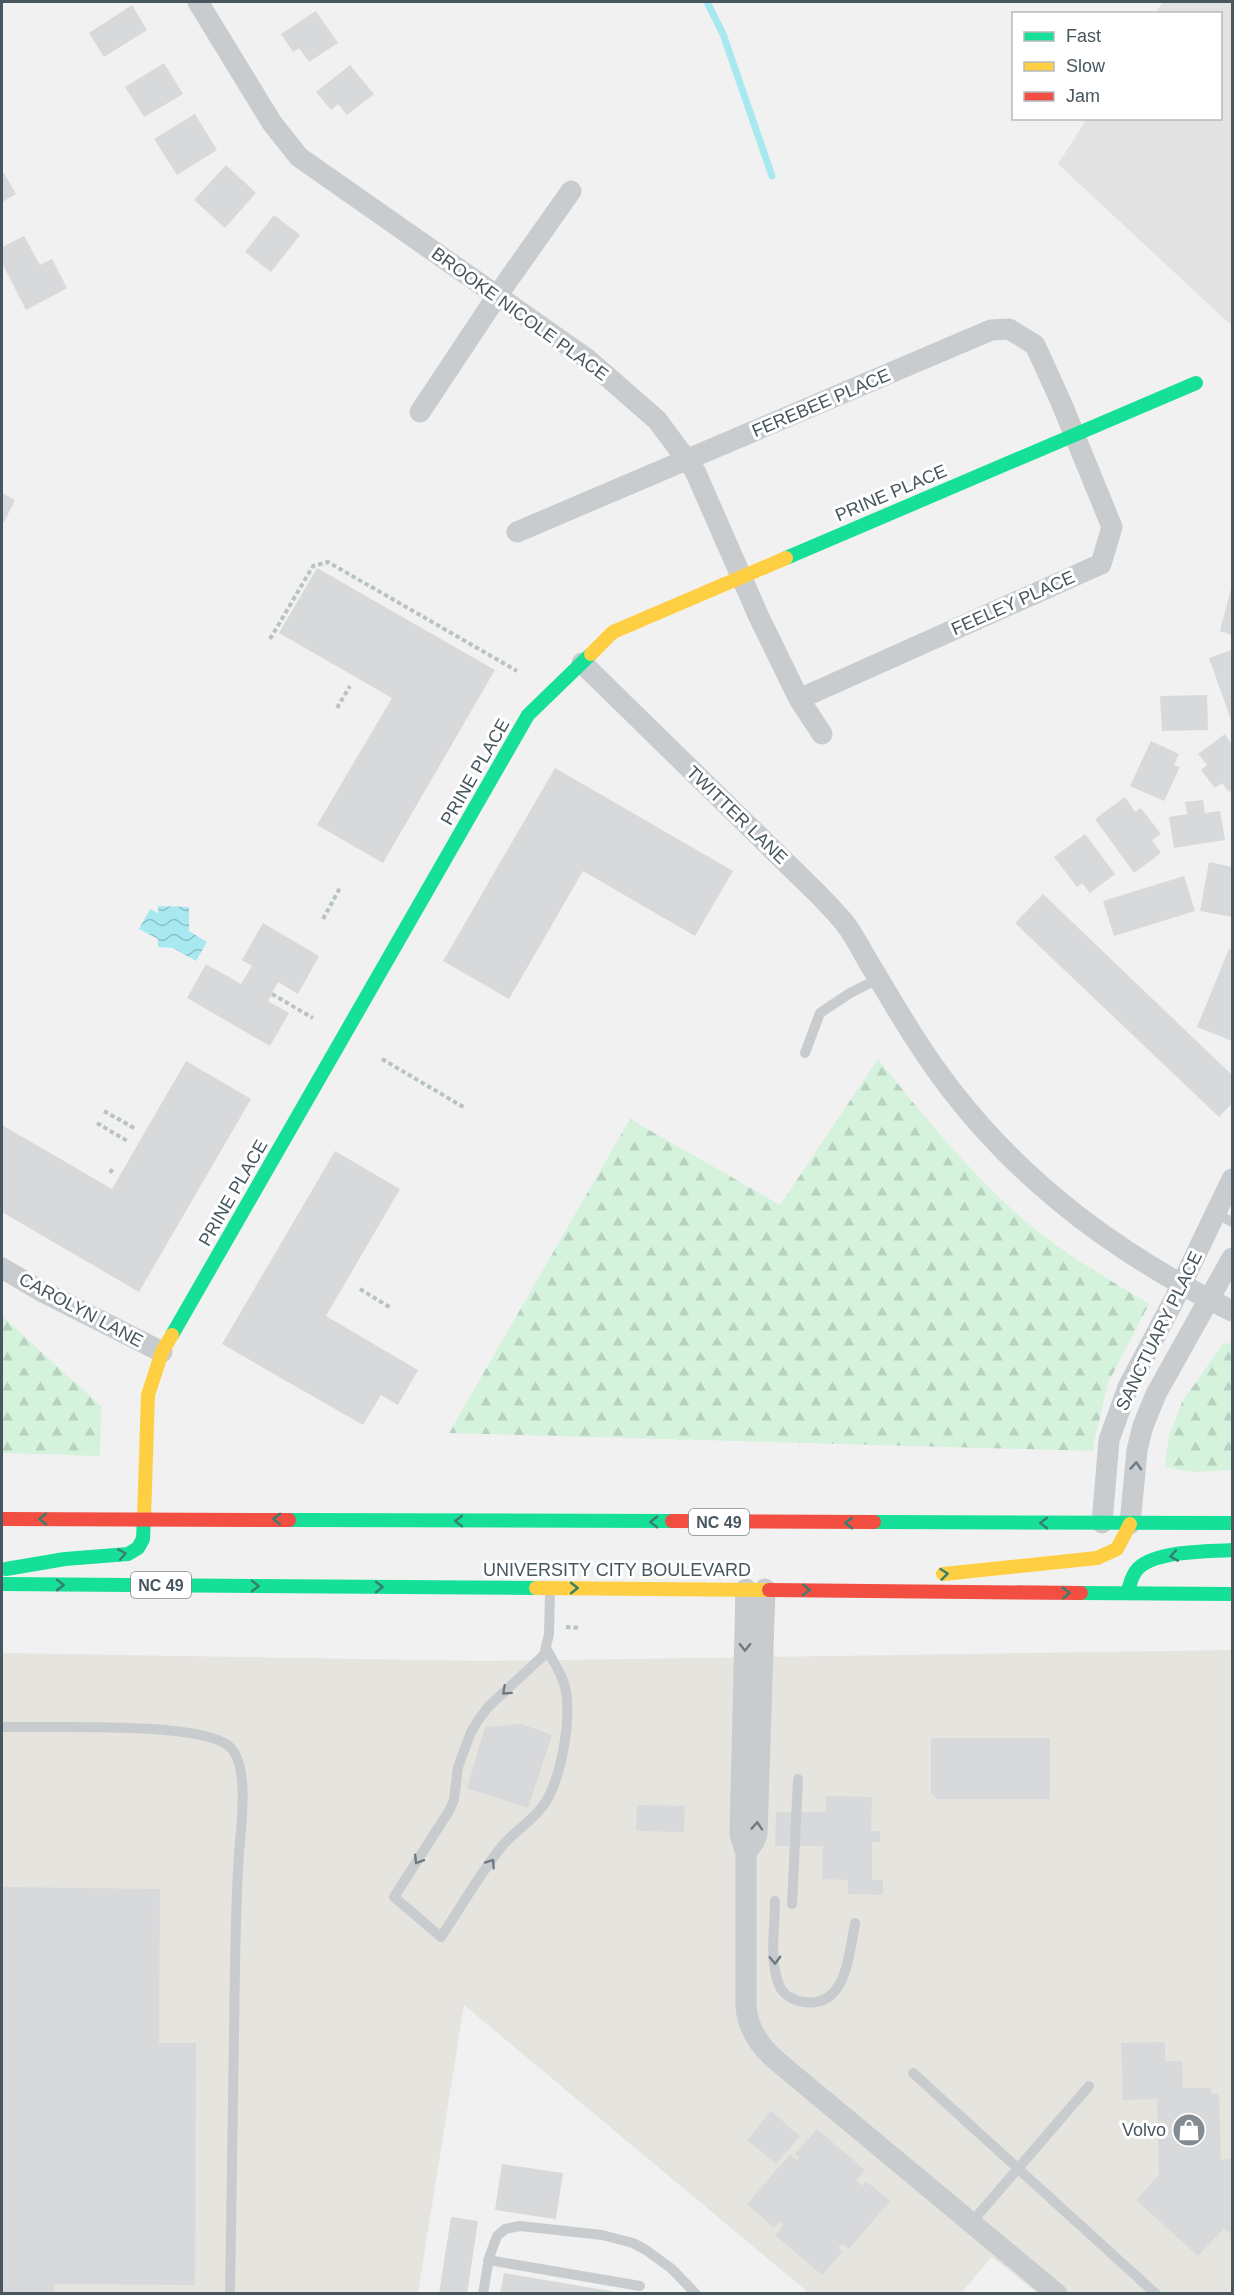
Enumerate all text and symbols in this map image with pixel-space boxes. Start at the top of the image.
legend [1012,12,1222,120]
text: Fast [1066,26,1101,46]
text: Slow [1066,56,1106,76]
text: Jam [1066,86,1100,106]
street label: BROOKE NICOLE PLACE [428,243,612,385]
street label: FEREBEE PLACE [749,365,893,441]
street label: PRINE PLACE [832,461,950,525]
street label: FEELEY PLACE [948,567,1078,639]
street label: PRINE PLACE [437,715,513,829]
street label: TWITTER LANE [683,762,791,868]
street label: PRINE PLACE [195,1136,271,1250]
street label: SANCTUARY PLACE [1112,1248,1206,1414]
street label: CAROLYN LANE [16,1269,146,1351]
one-way arrow [1130,1461,1143,1470]
road number: NC 49 [689,1509,749,1535]
one-way arrow [39,1513,48,1525]
one-way arrow [272,1513,281,1525]
one-way arrow [454,1515,463,1527]
one-way arrow [649,1516,658,1528]
one-way arrow [844,1516,853,1529]
one-way arrow [1039,1517,1048,1529]
one-way arrow [116,1548,126,1561]
one-way arrow [1170,1549,1180,1562]
street label: UNIVERSITY CITY BOULEVARD [483,1560,751,1580]
one-way arrow [940,1568,949,1581]
road number: NC 49 [131,1572,191,1598]
one-way arrow [55,1579,64,1591]
one-way arrow [250,1580,259,1592]
one-way arrow [375,1581,384,1593]
one-way arrow [570,1582,579,1594]
one-way arrow [801,1584,810,1597]
one-way arrow [1062,1587,1071,1599]
one-way arrow [739,1643,752,1652]
one-way arrow [502,1684,513,1695]
one-way arrow [750,1822,763,1831]
one-way arrow [413,1854,425,1864]
one-way arrow [484,1859,495,1870]
one-way arrow [768,1955,781,1964]
shop icon: Volvo [1171,2112,1207,2148]
place label: Volvo [1122,2120,1166,2140]

